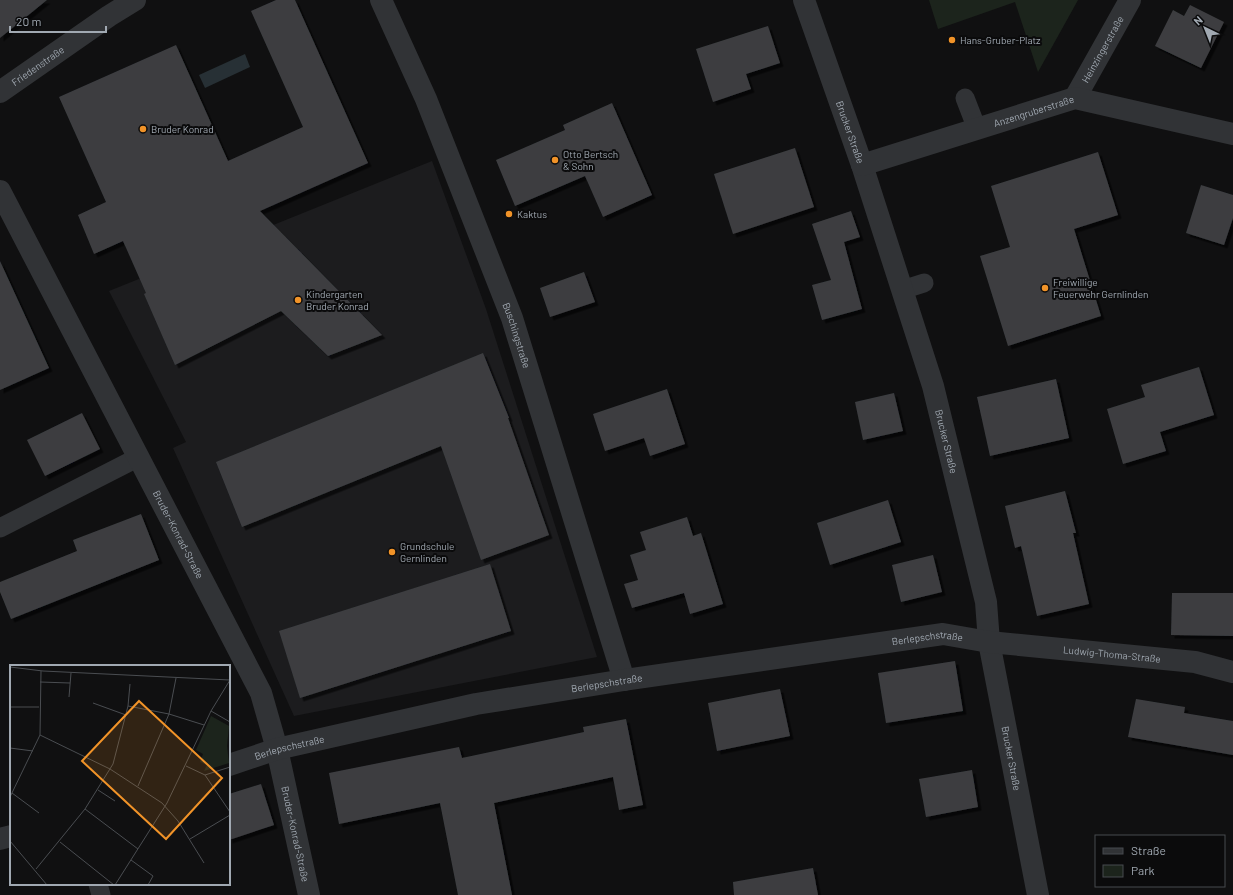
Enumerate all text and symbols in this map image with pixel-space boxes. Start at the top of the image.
scale bar [10,8,106,34]
north arrow [1185,8,1225,48]
text: N [1191,13,1205,28]
text: 20 m [16,14,42,28]
street label: Heinzingerstraße [1079,14,1126,85]
place label: Hans-Gruber-Platz [960,34,1041,46]
marker: Hans-Gruber-Platz [947,35,957,45]
street label: Friedenstraße [9,43,66,88]
street label: Anzengruberstraße [992,93,1075,129]
street label: Brucker Straße [834,99,867,165]
place label: Bruder Konrad [151,123,214,135]
marker: Bruder Konrad [138,124,148,134]
place label: Otto Bertsch & Sohn [563,148,618,172]
marker: Otto Bertsch & Sohn [550,155,560,165]
place label: Kaktus [517,208,547,220]
marker: Kaktus [504,209,514,219]
place label: Freiwillige Feuerwehr Gernlinden [1053,276,1148,300]
marker: Freiwillige Feuerwehr Gernlinden [1040,283,1050,293]
place label: Kindergarten Bruder Konrad [306,288,369,312]
marker: Kindergarten Bruder Konrad [293,295,303,305]
street label: Buschingstraße [501,301,533,370]
street label: Brucker Straße [933,408,960,475]
street label: Bruder-Konrad-Straße [151,488,206,581]
place label: Grundschule Gernlinden [400,540,454,564]
marker: Grundschule Gernlinden [387,547,397,557]
street label: Berlepschstraße [891,628,964,647]
street label: Ludwig-Thoma-Straße [1062,643,1161,665]
inset map [10,665,230,885]
street label: Berlepschstraße [570,671,643,694]
street label: Brucker Straße [999,725,1024,792]
street label: Berlepschstraße [253,732,326,762]
street label: Bruder-Konrad-Straße [279,785,312,883]
legend [1095,835,1225,887]
text: Straße [1131,843,1166,857]
text: Park [1131,863,1155,877]

